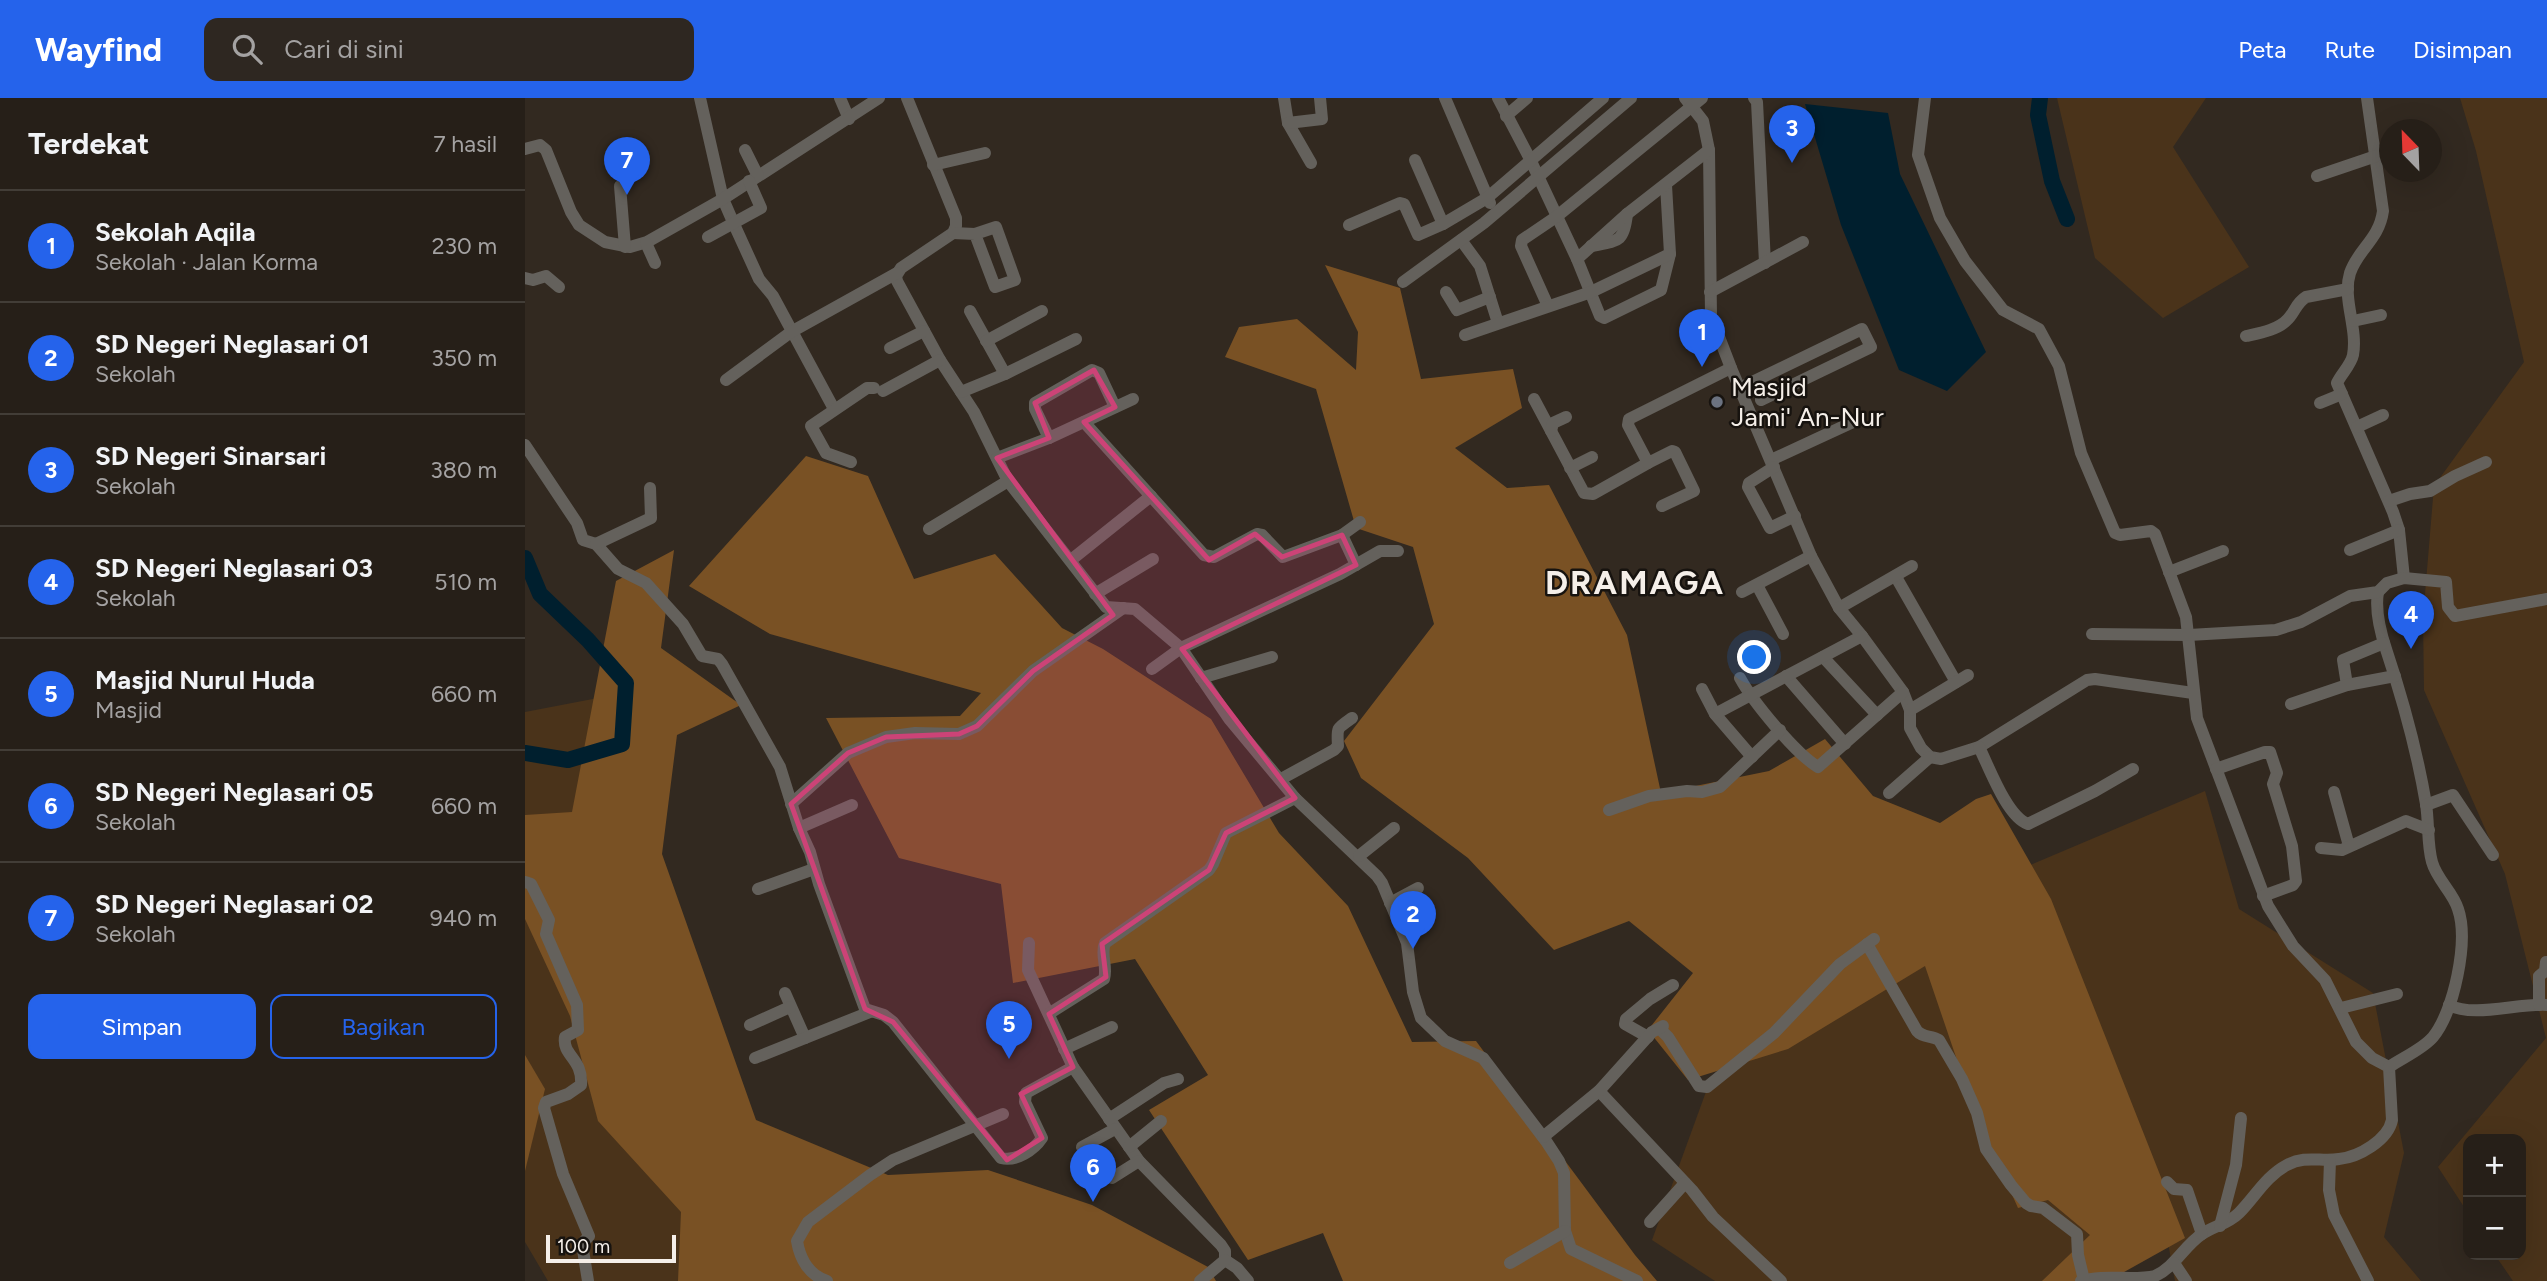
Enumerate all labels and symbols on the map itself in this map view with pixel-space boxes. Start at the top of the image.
pin: 3 [1769,105,1815,163]
north arrow [2379,119,2442,182]
pin: 7 [604,137,650,195]
pin: 1 [1679,309,1725,367]
place label: Masjid Jami' An-Nur [1731,371,1884,433]
marker: Masjid Jami' An-Nur [1709,394,1725,410]
district label: DRAMAGA [1545,563,1725,602]
pin: 4 [2388,591,2434,649]
your location [1737,640,1771,674]
pin: 2 [1390,891,1436,949]
pin: 5 [986,1001,1032,1059]
pin: 6 [1070,1144,1116,1202]
scale bar [546,1232,675,1264]

